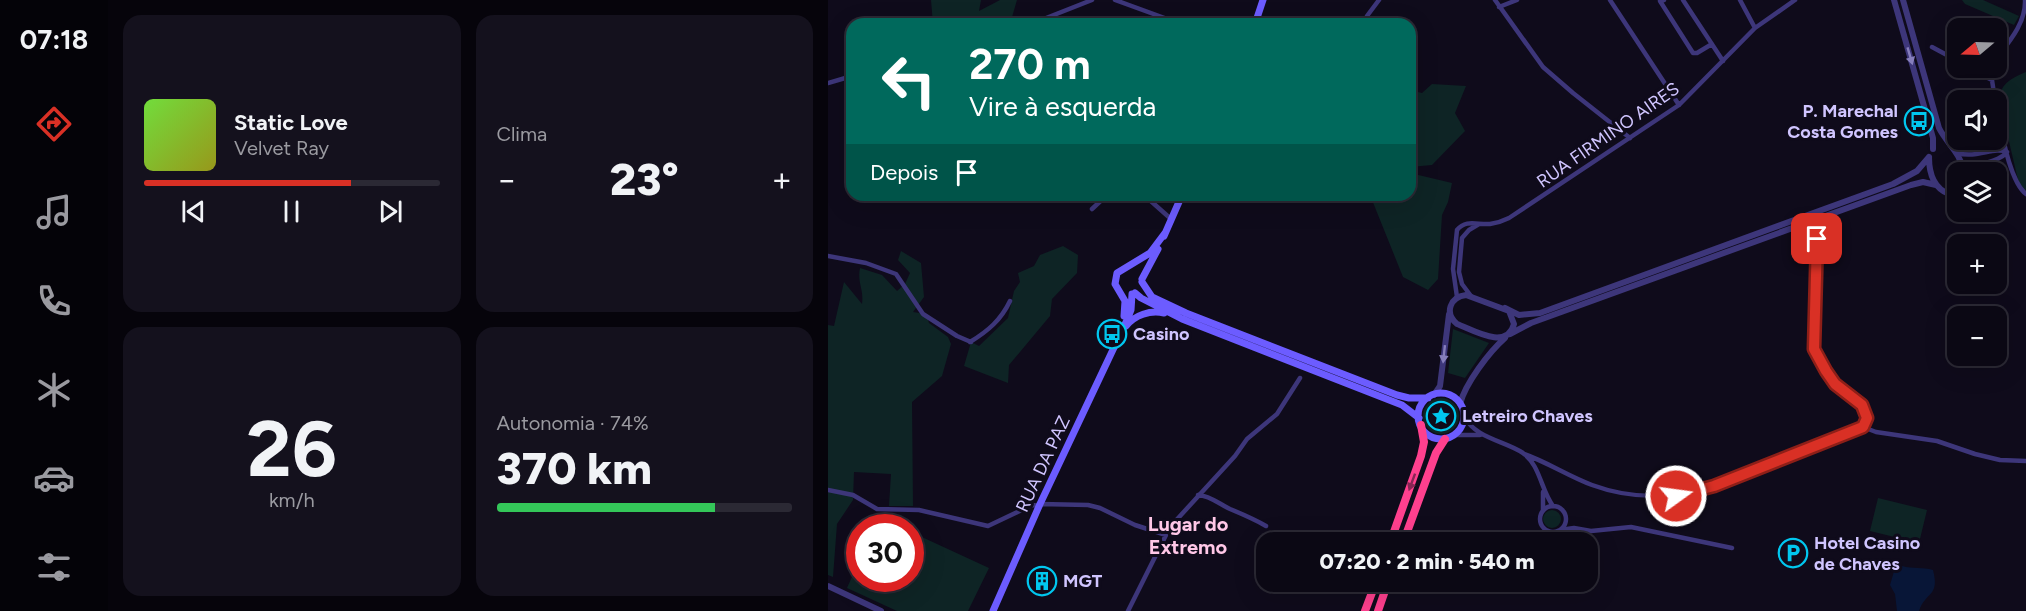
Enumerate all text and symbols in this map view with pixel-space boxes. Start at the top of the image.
north arrow [1947,18,2007,78]
map controls [1947,18,2007,366]
text: 07:18 [20,23,88,56]
text: 270 m [969,39,1091,90]
icon: left [870,42,948,120]
one-way arrow [1906,47,1915,65]
street label: RUA FIRMINO AIRES [1532,78,1684,192]
text: Vire à esquerda [969,90,1156,123]
button: sound [1947,90,2007,150]
place label: P. Marechal Costa Gomes [1787,100,1899,143]
icon: directions [33,103,75,145]
bus stop icon: P. Marechal Costa Gomes [1903,105,1935,137]
text: Static Love [234,109,348,136]
text: Clima [497,122,547,146]
text: Velvet Ray [234,136,329,160]
text: 23° [610,152,679,206]
icon: arrive [950,156,983,189]
text: Depois [870,159,938,186]
text: − [497,160,517,199]
text: + [771,160,792,199]
button: layers [1947,162,2007,222]
icon: music [33,191,75,233]
icon: previous [177,195,210,228]
icon: pause [275,195,308,228]
icon: next [374,195,407,228]
pin [1791,213,1842,264]
icon: arrive [1800,222,1833,255]
button: + [1947,234,2007,294]
icon: phone [33,280,75,322]
button: − [1947,306,2007,366]
bus stop icon: Casino [1096,318,1128,350]
place label: Casino [1133,323,1189,345]
one-way arrow [1439,345,1449,364]
icon: climate [33,369,75,411]
place icon: Letreiro Chaves [1425,400,1457,432]
text: 26 [247,402,337,496]
place label: Letreiro Chaves [1462,405,1593,427]
text: Autonomia · 74% [497,411,649,435]
street label: RUA DA PAZ [1011,412,1075,516]
text: 370 km [497,441,652,495]
icon: car [33,457,75,499]
position arrow [1644,464,1708,528]
one-way arrow [1406,473,1416,491]
text: km/h [269,488,315,512]
district label: Lugar do Extremo [1148,512,1229,559]
speed limit sign: 30 [846,514,924,592]
place label: Hotel Casino de Chaves [1814,532,1920,575]
parking icon: Hotel Casino de Chaves [1777,537,1809,569]
icon: filters [33,546,75,588]
text: 07:20 · 2 min · 540 m [1319,548,1535,575]
building icon: MGT [1026,565,1058,597]
place label: MGT [1063,570,1103,592]

